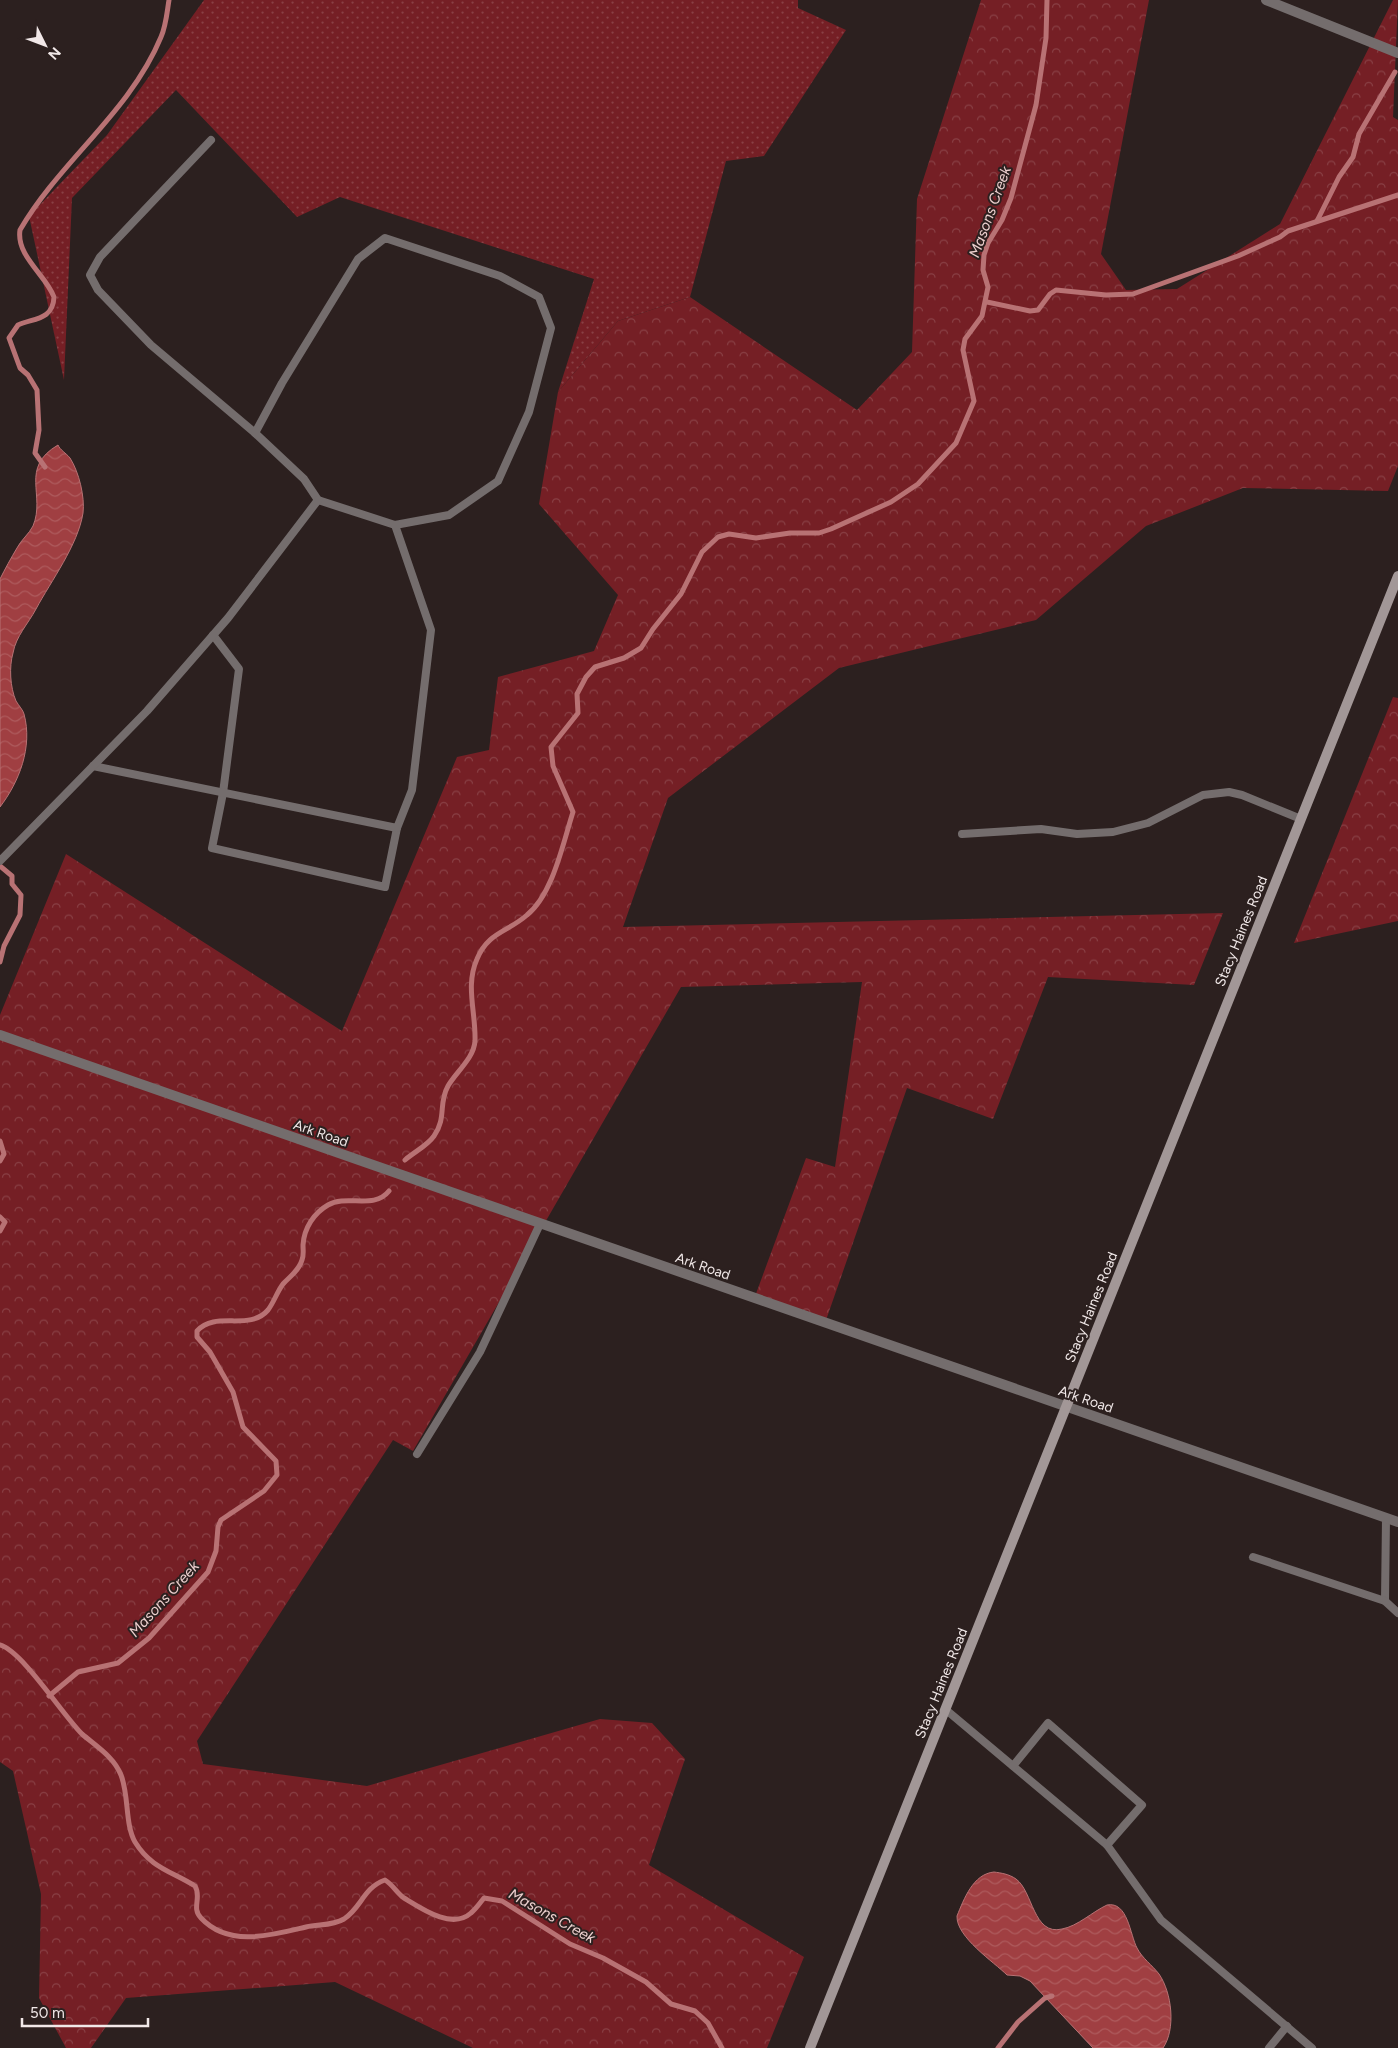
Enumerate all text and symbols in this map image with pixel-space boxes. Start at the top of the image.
north arrow [20,20,70,70]
text: N [44,44,64,63]
water label: Masons Creek [965,163,1015,260]
street label: Stacy Haines Road [1212,873,1271,989]
street label: Ark Road [291,1116,350,1151]
street label: Ark Road [673,1249,732,1284]
street label: Stacy Haines Road [1062,1249,1121,1365]
street label: Ark Road [1056,1382,1115,1417]
water label: Masons Creek [125,1557,203,1641]
street label: Stacy Haines Road [912,1625,971,1741]
water label: Masons Creek [506,1885,599,1947]
scale bar [22,1996,149,2028]
text: 50 m [30,2004,65,2022]

